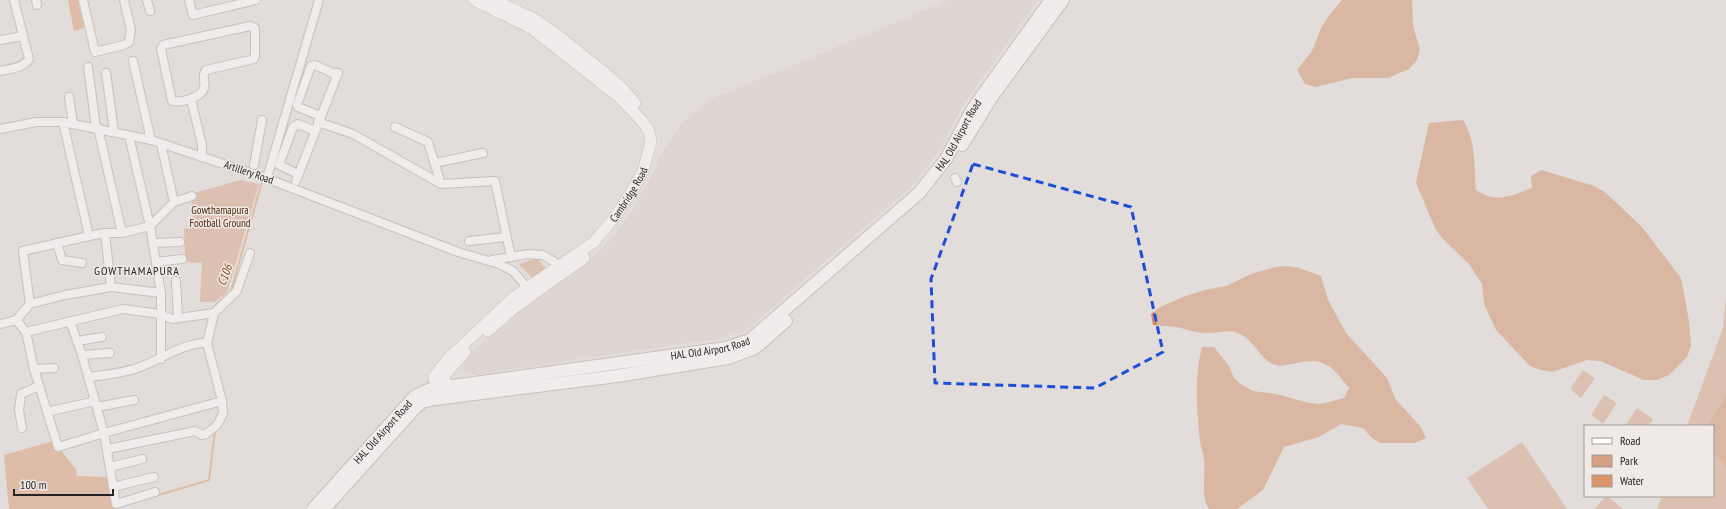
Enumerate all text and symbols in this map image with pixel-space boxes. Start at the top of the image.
street label: HAL Old Airport Road [932,96,985,174]
street label: Artillery Road [222,157,276,187]
street label: Cambridge Road [607,166,651,225]
park label: Gowthamapura Football Ground [189,203,251,230]
water label: C106 [214,261,236,288]
district label: GOWTHAMAPURA [94,263,180,278]
street label: HAL Old Airport Road [670,333,752,363]
street label: HAL Old Airport Road [350,397,415,466]
legend [1584,425,1714,497]
text: Road [1620,433,1640,448]
text: Park [1620,453,1638,468]
scale bar [14,471,113,497]
text: Water [1620,473,1645,488]
text: 100 m [20,477,47,492]

